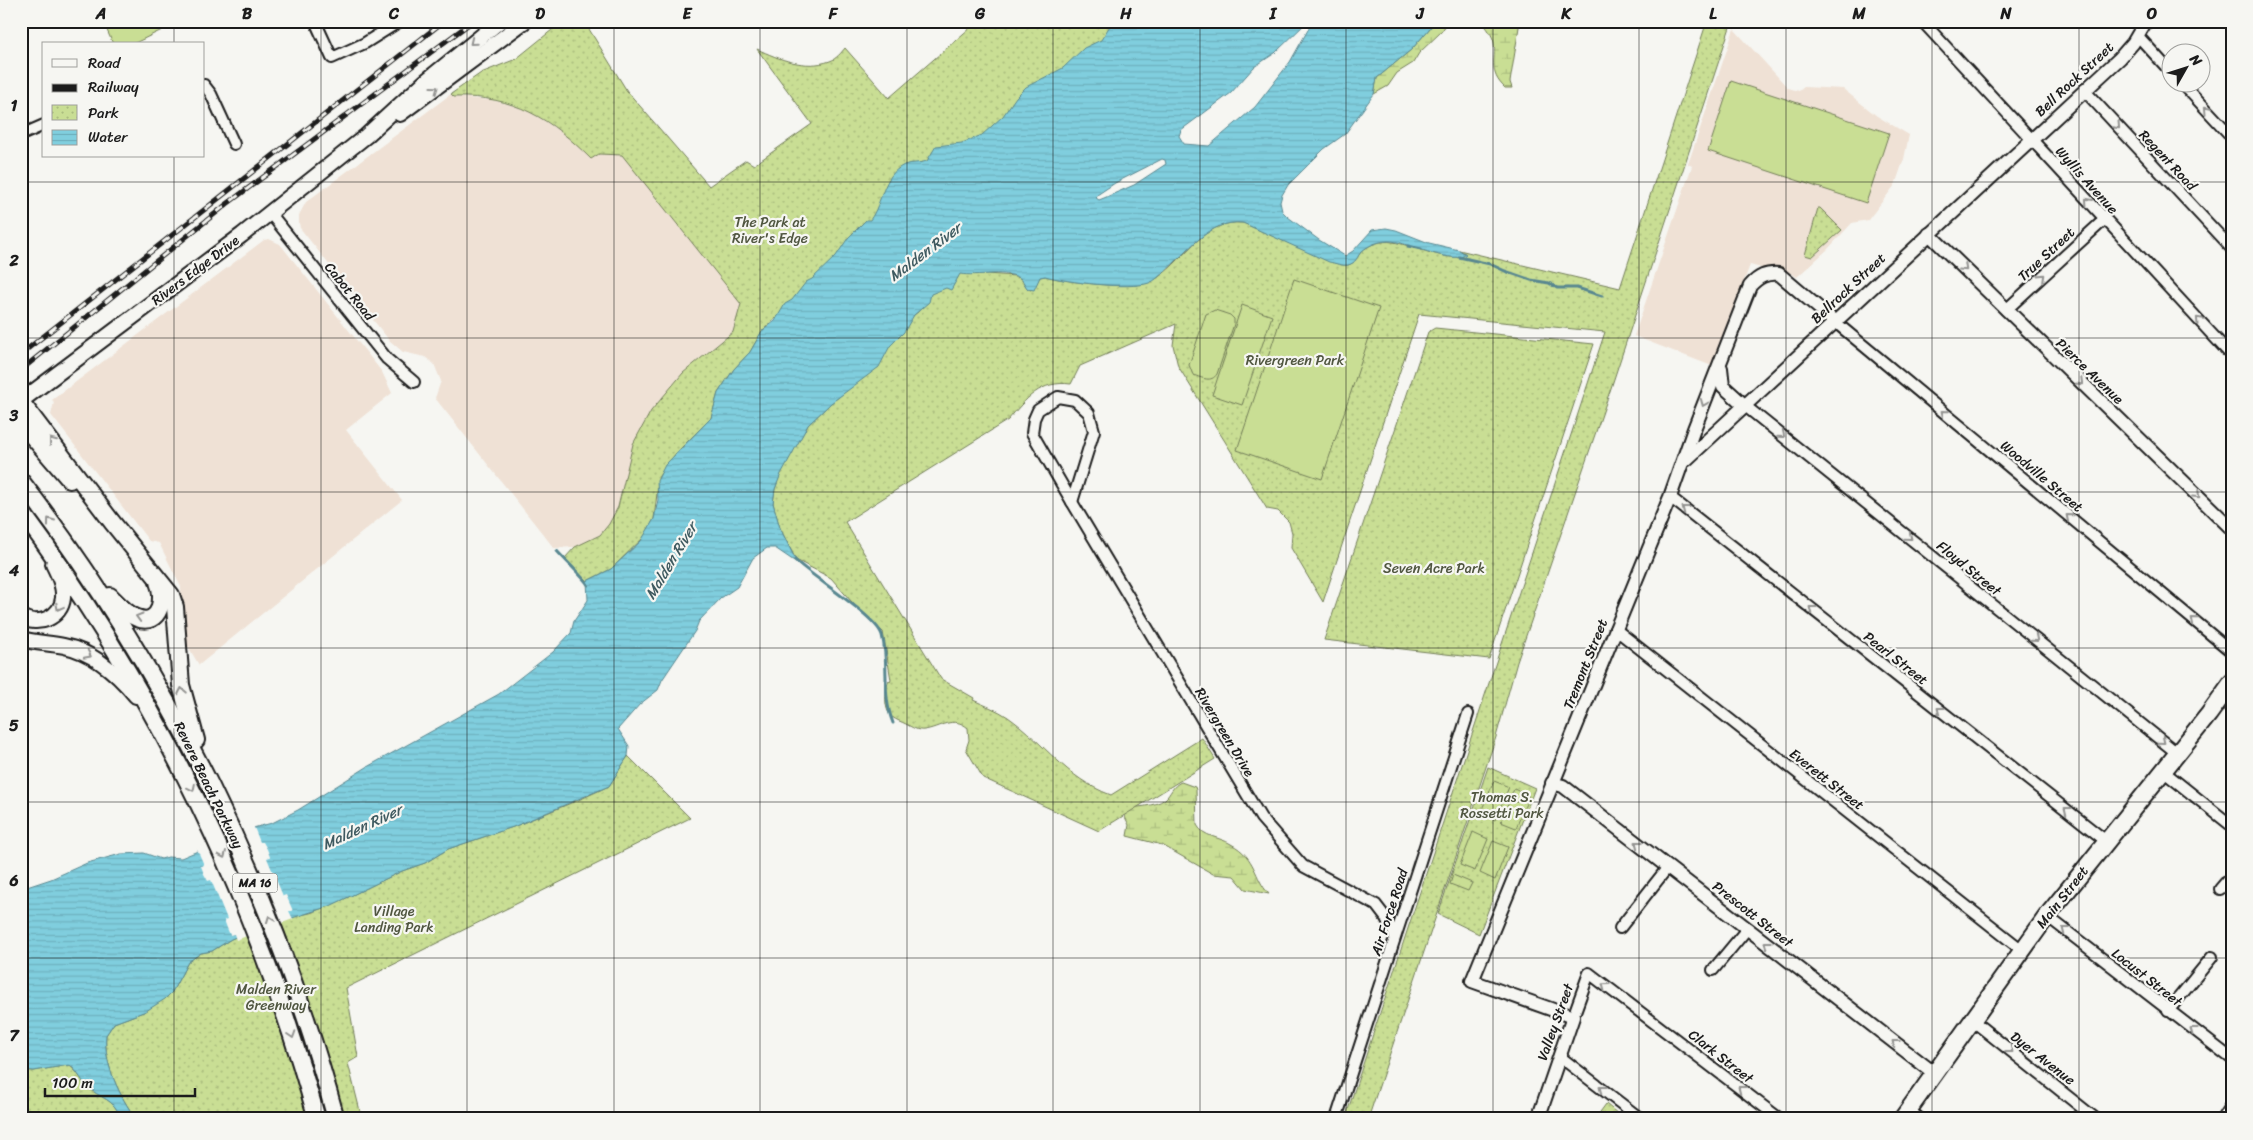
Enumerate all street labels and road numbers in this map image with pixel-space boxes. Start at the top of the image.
street label: Bell Rock Street [2029,36,2120,123]
street label: Regent Road [2132,124,2204,198]
street label: Wyllis Avenue [2049,140,2124,220]
street label: True Street [2012,221,2081,288]
street label: Rivers Edge Drive [146,229,245,312]
street label: Bellrock Street [1805,247,1892,330]
street label: Cabot Road [318,256,382,328]
street label: Pierce Avenue [2050,332,2130,411]
street label: Woodville Street [1994,434,2089,519]
street label: Floyd Street [1931,534,2008,603]
street label: Tremont Street [1556,615,1615,713]
street label: Pearl Street [1858,625,1934,692]
street label: Rivergreen Drive [1188,683,1261,782]
street label: Revere Beach Parkway [167,717,251,854]
street label: Everett Street [1784,742,1870,817]
street label: Main Street [2030,860,2095,934]
street label: Air Force Road [1363,864,1416,960]
road number: MA 16 [232,874,278,892]
street label: Prescott Street [1707,875,1800,955]
street label: Locust Street [2106,942,2189,1014]
street label: Valley Street [1530,979,1581,1064]
street label: Clark Street [1683,1023,1760,1091]
street label: Dyer Avenue [2005,1025,2081,1092]

